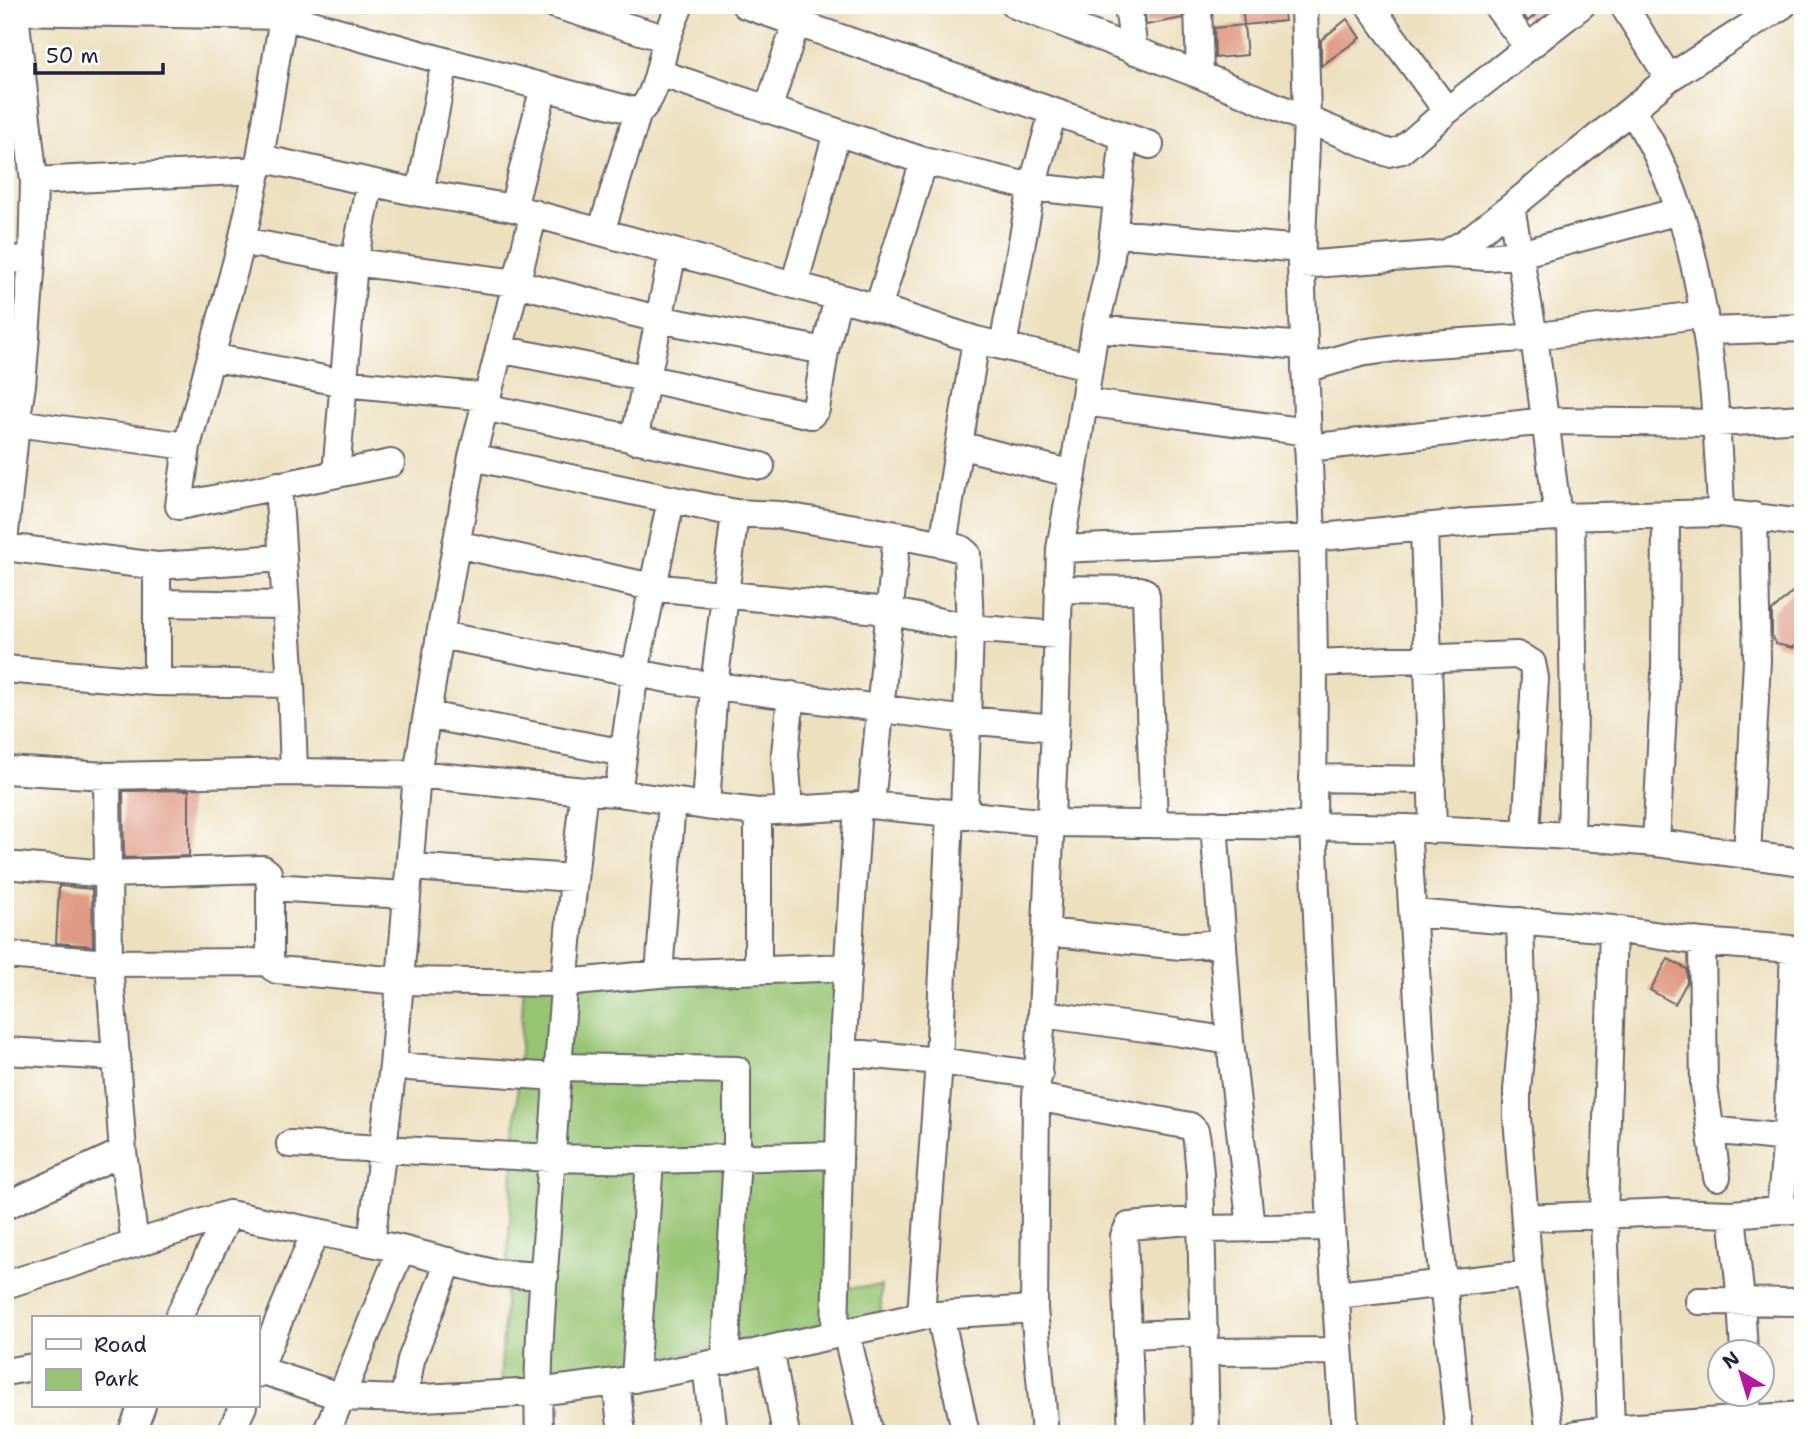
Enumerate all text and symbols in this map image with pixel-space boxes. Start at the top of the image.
scale bar [35,32,163,76]
text: 50 m [46,42,99,70]
legend [32,1316,259,1408]
text: Road [94,1331,147,1359]
north arrow [1706,1338,1776,1408]
text: N [1717,1346,1744,1374]
text: Park [94,1365,139,1393]

